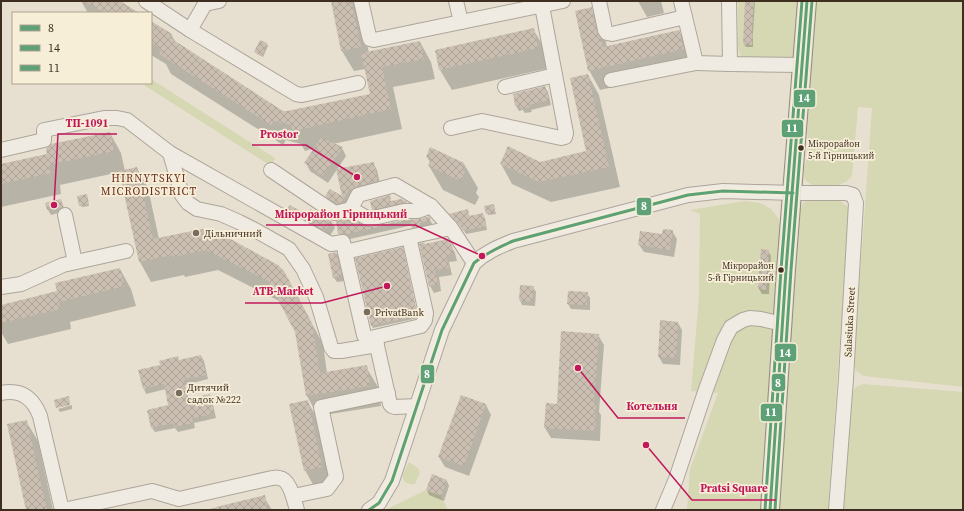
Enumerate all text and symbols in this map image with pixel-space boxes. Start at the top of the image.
legend [12,12,152,84]
text: 8 [48,20,54,36]
text: 14 [48,40,60,56]
text: 11 [48,60,60,76]
line badge: 14 [793,89,816,108]
text: 14 [798,91,810,106]
callout: ТП-1091 [58,111,117,134]
text: ТП-1091 [66,116,108,131]
line badge: 11 [781,119,804,138]
text: 11 [786,121,798,136]
callout: Prostor [252,122,306,145]
text: Prostor [260,127,299,142]
place label: Мiкрорайон 5-й Гiрницький [808,138,875,162]
marker: Мiкрорайон 5-й Гiрницький [796,143,806,153]
district label: HIRNYTSKYI MICRODISTRICT [101,171,197,199]
line badge: 8 [636,197,652,216]
text: 8 [641,199,647,214]
callout: Мiкрорайон Гiрницький [266,202,415,225]
text: Мiкрорайон Гiрницький [275,207,407,222]
place label: Дільничний [204,227,263,240]
marker: Дільничний [191,228,201,238]
place label: Мікрорайон 5-й Гірницький [708,260,774,284]
marker: Мікрорайон 5-й Гірницький [776,265,786,275]
callout: ATB-Market [245,280,322,303]
text: ATB-Market [253,284,314,299]
street label: Salasiuka Street [841,286,858,357]
place label: PrivatBank [375,306,424,319]
marker: PrivatBank [362,307,372,317]
line badge: 14 [774,343,797,362]
text: 14 [779,346,791,361]
line badge: 8 [420,364,435,384]
text: 8 [424,367,430,382]
line badge: 8 [771,373,786,392]
text: 8 [775,376,781,391]
place label: Дитячий садок №222 [187,381,241,406]
marker: Дитячий садок №222 [174,388,184,398]
callout: Котельня [618,395,685,418]
text: Котельня [626,399,678,414]
line badge: 11 [760,403,783,422]
text: 11 [765,405,777,420]
callout: Pratsi Square [692,477,776,500]
text: Pratsi Square [700,481,768,496]

